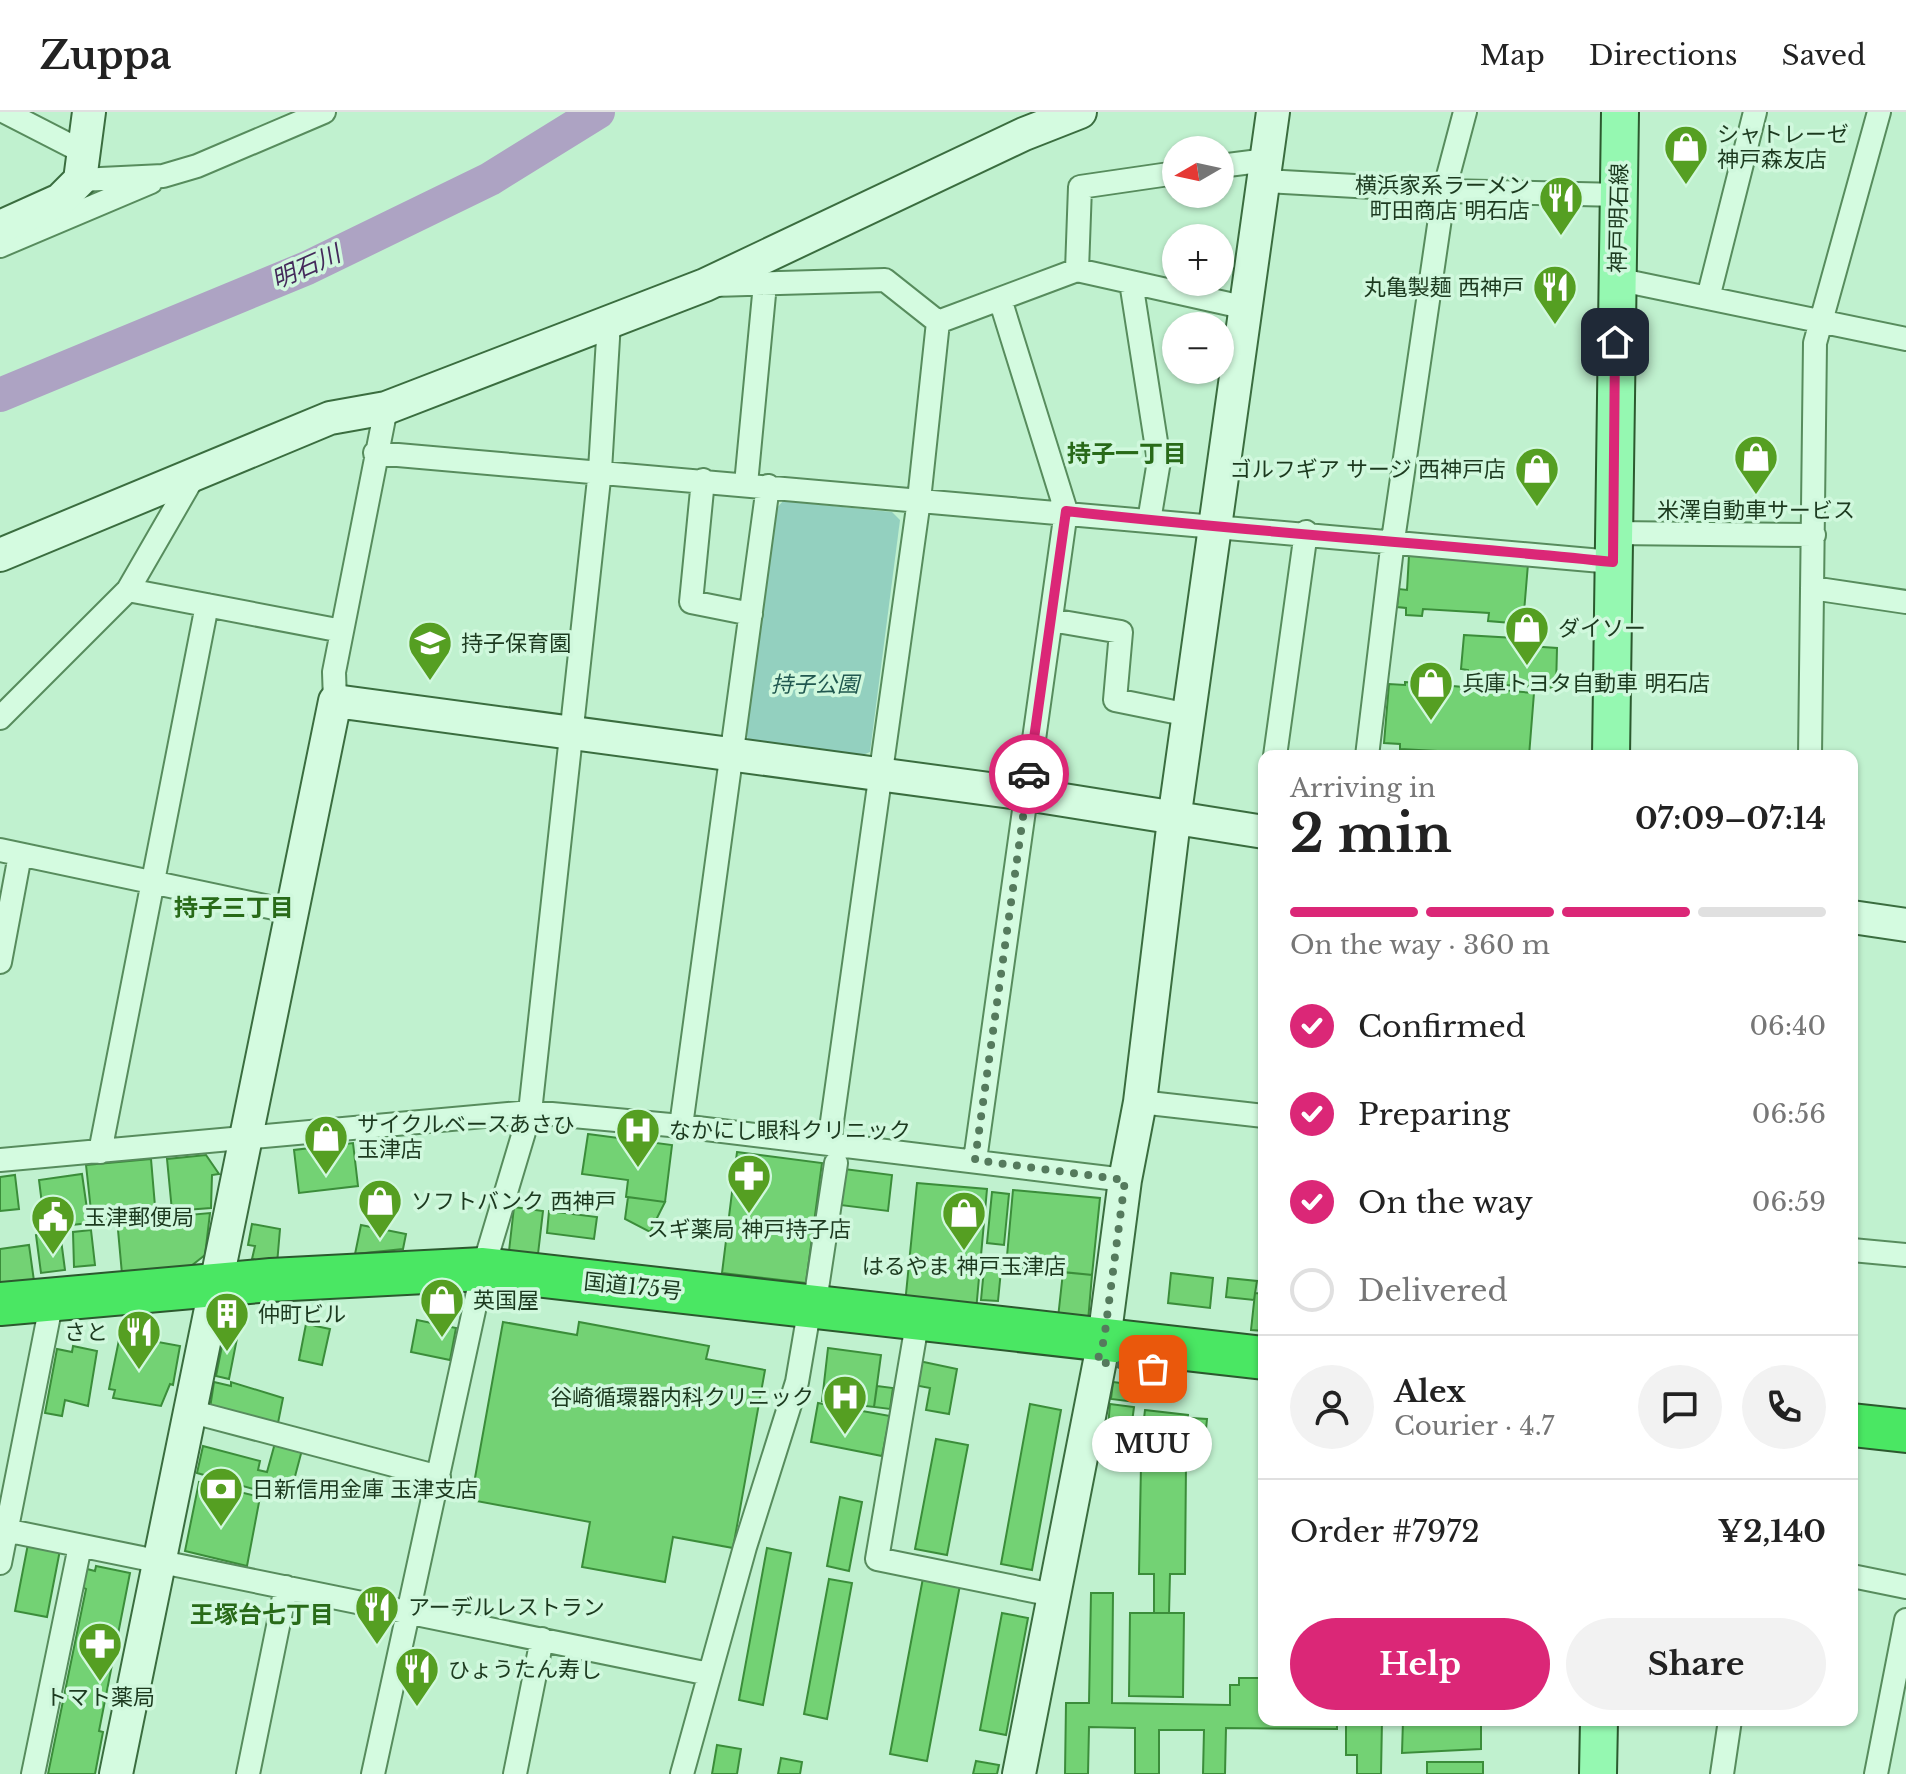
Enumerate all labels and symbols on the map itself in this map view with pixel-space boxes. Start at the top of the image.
place label: シャトレーゼ 神戸森友店 [1717,121,1849,173]
shop icon: シャトレーゼ 神戸森友店 [1662,123,1710,186]
north arrow [1162,136,1234,208]
street label: 神戸明石線 [1604,163,1633,273]
place label: 横浜家系ラーメン 町田商店 明石店 [1355,172,1530,224]
restaurant icon: 横浜家系ラーメン 町田商店 明石店 [1537,174,1585,237]
water label: 明石川 [267,237,347,294]
restaurant icon: 丸亀製麺 西神戸 [1531,263,1579,326]
place label: 丸亀製麺 西神戸 [1364,274,1524,301]
pin [1581,308,1649,376]
shop icon: 米澤自動車サービス [1732,433,1780,496]
district label: 持子一丁目 [1067,439,1187,468]
shop icon: ゴルフギア サージ 西神戸店 [1513,445,1561,508]
place label: ゴルフギア サージ 西神戸店 [1230,456,1506,483]
place label: 米澤自動車サービス [1657,497,1855,524]
shop icon: ダイソー [1503,604,1551,667]
place label: ダイソー [1558,615,1646,642]
school or university icon: 持子保育園 [406,619,454,682]
place label: 持子保育園 [461,630,571,657]
shop icon: 兵庫トヨタ自動車 明石店 [1407,659,1455,722]
place label: 兵庫トヨタ自動車 明石店 [1462,670,1710,697]
park label: 持子公園 [771,671,862,698]
courier [989,734,1069,814]
district label: 持子三丁目 [174,893,294,922]
hospital icon: なかにし眼科クリニック [614,1106,662,1169]
place label: サイクルベースあさひ 玉津店 [357,1111,575,1163]
shop icon: サイクルベースあさひ 玉津店 [302,1113,350,1176]
place label: なかにし眼科クリニック [669,1117,911,1144]
pharmacy icon: スギ薬局 神戸持子店 [725,1152,773,1215]
shop icon: ソフトバンク 西神戸 [356,1177,404,1240]
place label: ソフトバンク 西神戸 [411,1188,616,1215]
shop icon: はるやま 神戸玉津店 [940,1189,988,1252]
public building icon: 玉津郵便局 [29,1193,77,1256]
place label: 玉津郵便局 [84,1204,194,1231]
place label: スギ薬局 神戸持子店 [647,1216,851,1243]
place label: はるやま 神戸玉津店 [862,1253,1066,1280]
street label: 国道175号 [582,1268,684,1305]
shop icon: 英国屋 [418,1276,466,1339]
place label: 英国屋 [473,1287,539,1314]
building icon: 仲町ビル [203,1290,251,1353]
place label: 仲町ビル [258,1301,346,1328]
restaurant icon: さと [115,1308,163,1371]
place label: さと [64,1319,108,1346]
pin [1119,1335,1187,1403]
hospital icon: 谷崎循環器内科クリニック [821,1373,869,1436]
place label: 谷崎循環器内科クリニック [550,1384,814,1411]
callout: MUU [1093,1417,1213,1473]
bank icon: 日新信用金庫 玉津支店 [197,1465,245,1528]
place label: 日新信用金庫 玉津支店 [252,1476,478,1503]
restaurant icon: アーデルレストラン [353,1583,401,1646]
place label: アーデルレストラン [408,1594,605,1621]
district label: 王塚台七丁目 [190,1600,334,1629]
pharmacy icon: トマト薬局 [76,1620,124,1683]
restaurant icon: ひょうたん寿し [393,1645,441,1708]
place label: ひょうたん寿し [448,1656,602,1683]
place label: トマト薬局 [45,1684,155,1711]

